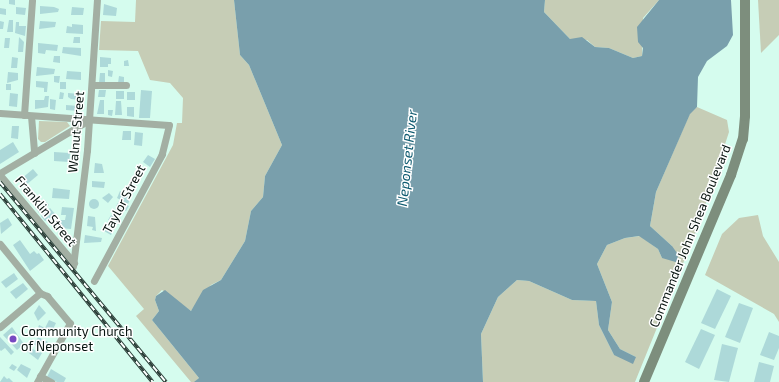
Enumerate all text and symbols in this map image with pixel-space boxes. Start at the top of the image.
street label: Walnut Street [65,90,87,174]
water label: Neponset River [394,109,420,207]
street label: Commander John Shea Boulevard [646,142,734,330]
street label: Taylor Street [99,162,149,236]
street label: Franklin Street [12,173,80,249]
place label: Community Church of Neponset [21,324,133,355]
marker: Community Church of Neponset [8,334,18,344]

